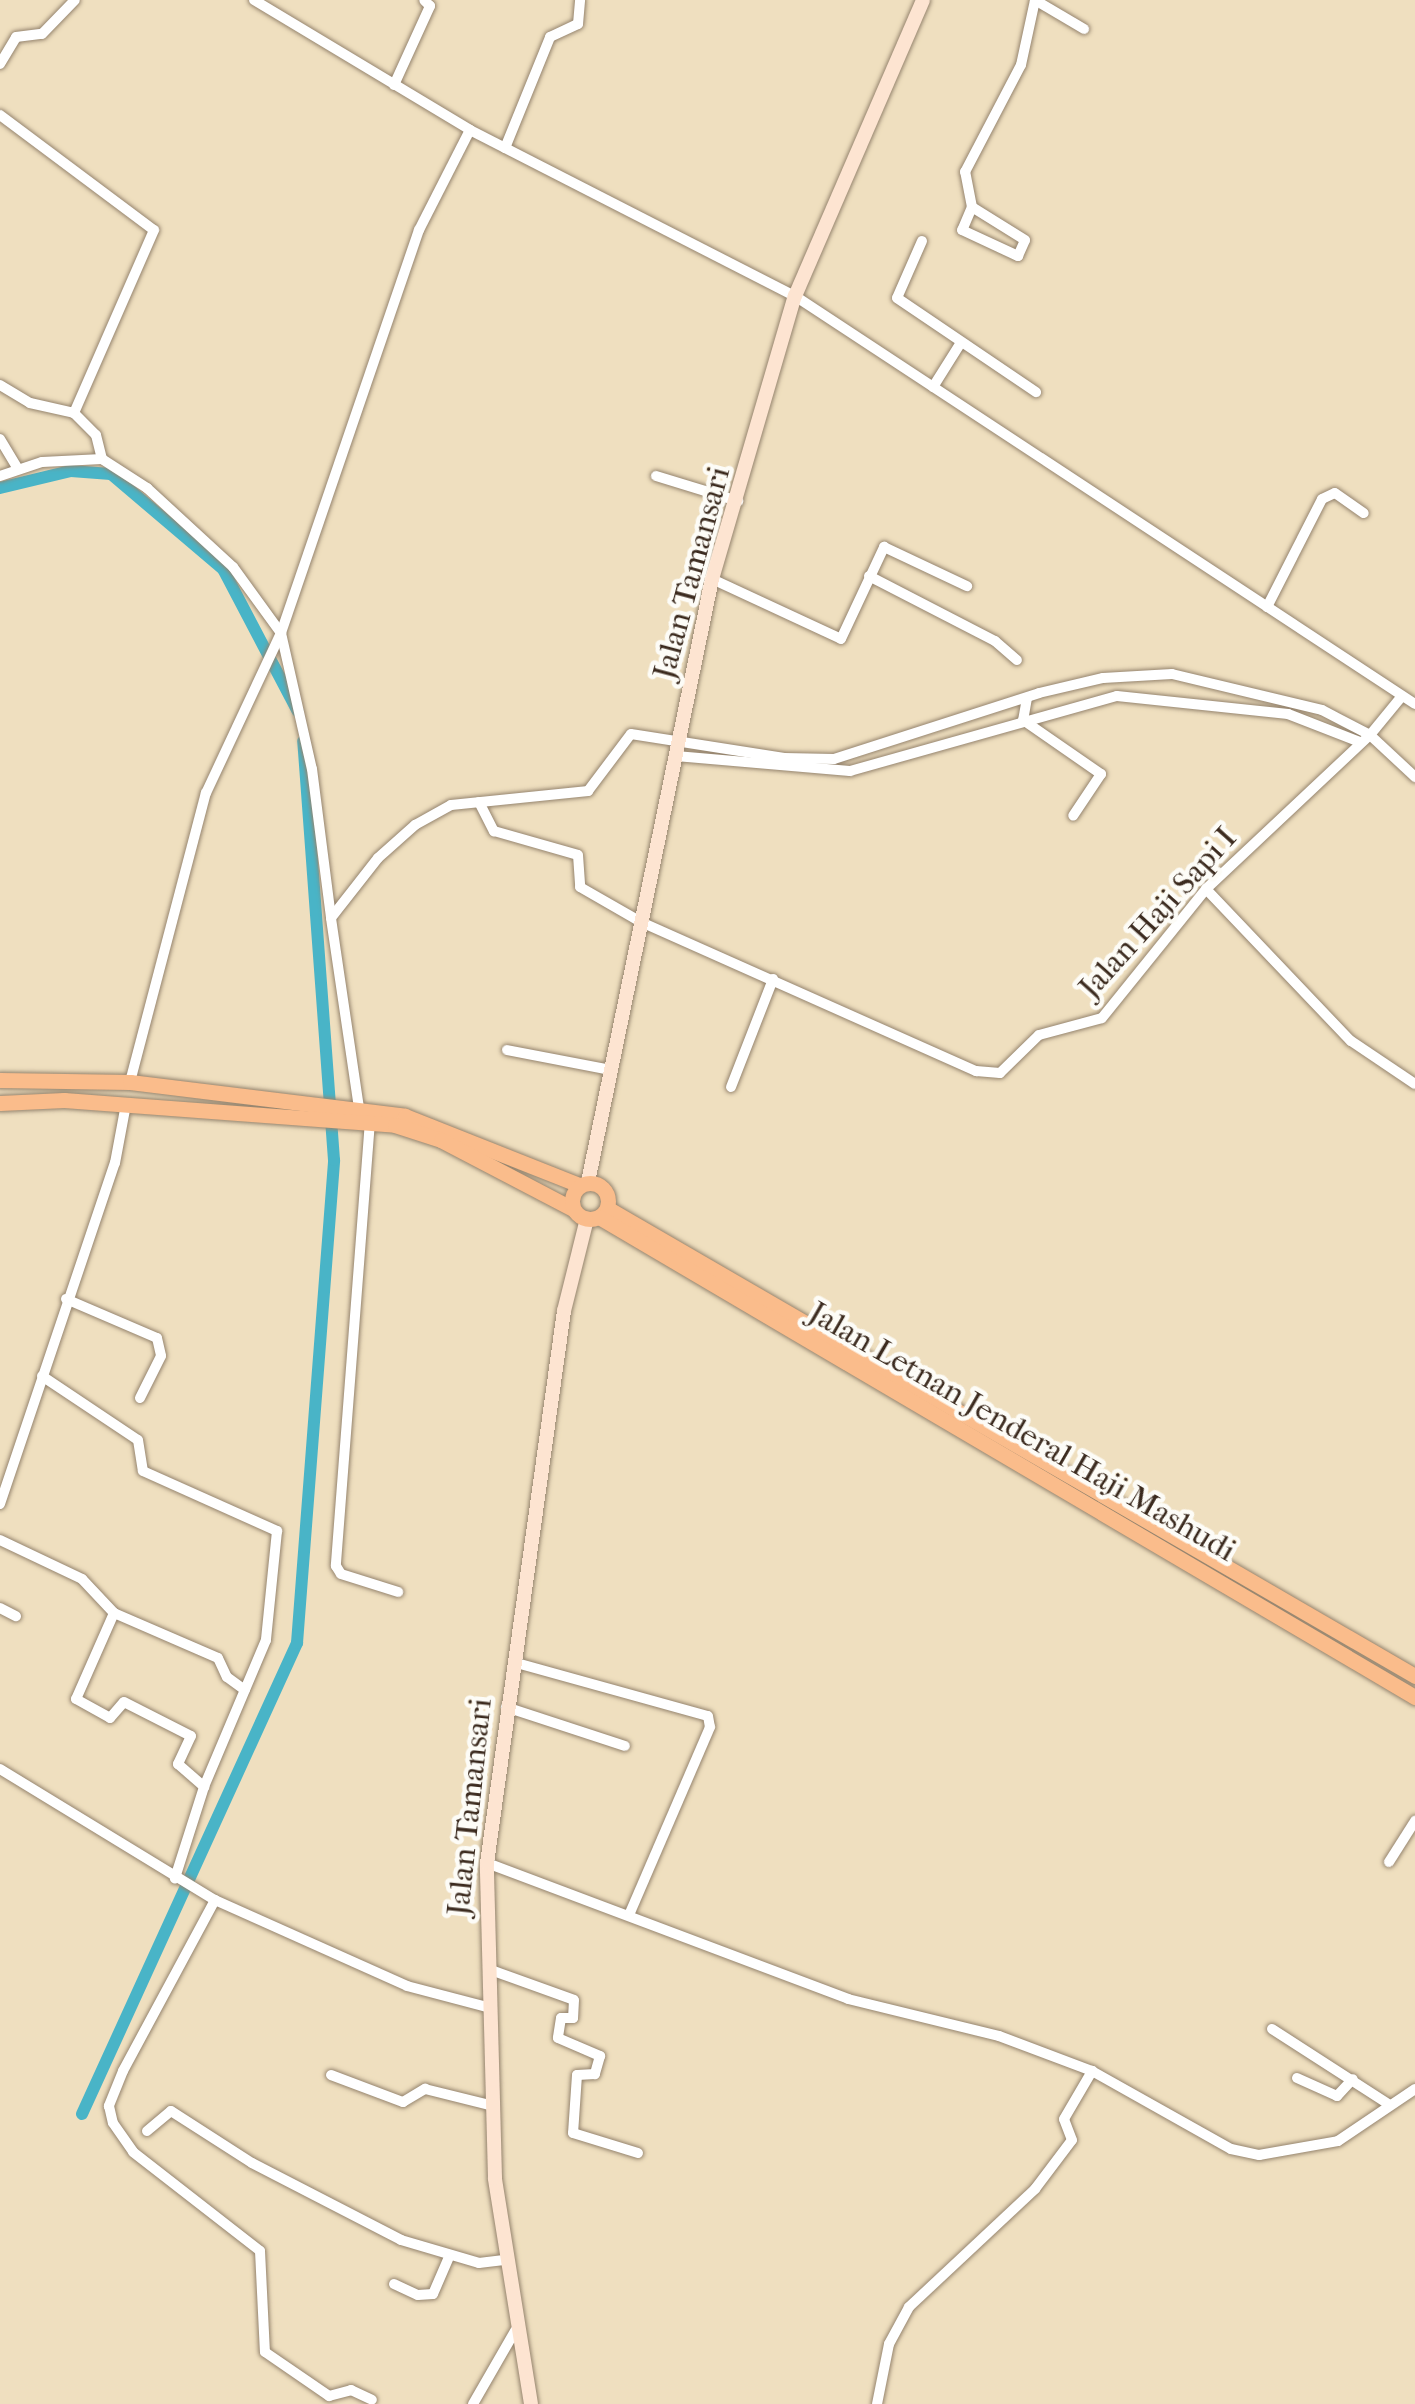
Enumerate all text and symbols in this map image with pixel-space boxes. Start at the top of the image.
street label: Jalan Tamansari [645,462,739,684]
street label: Jalan Haji Sapi I [1071,819,1245,1007]
street label: Jalan Letnan Jenderal Haji Mashudi [802,1294,1242,1570]
street label: Jalan Tamansari [439,1696,501,1918]

